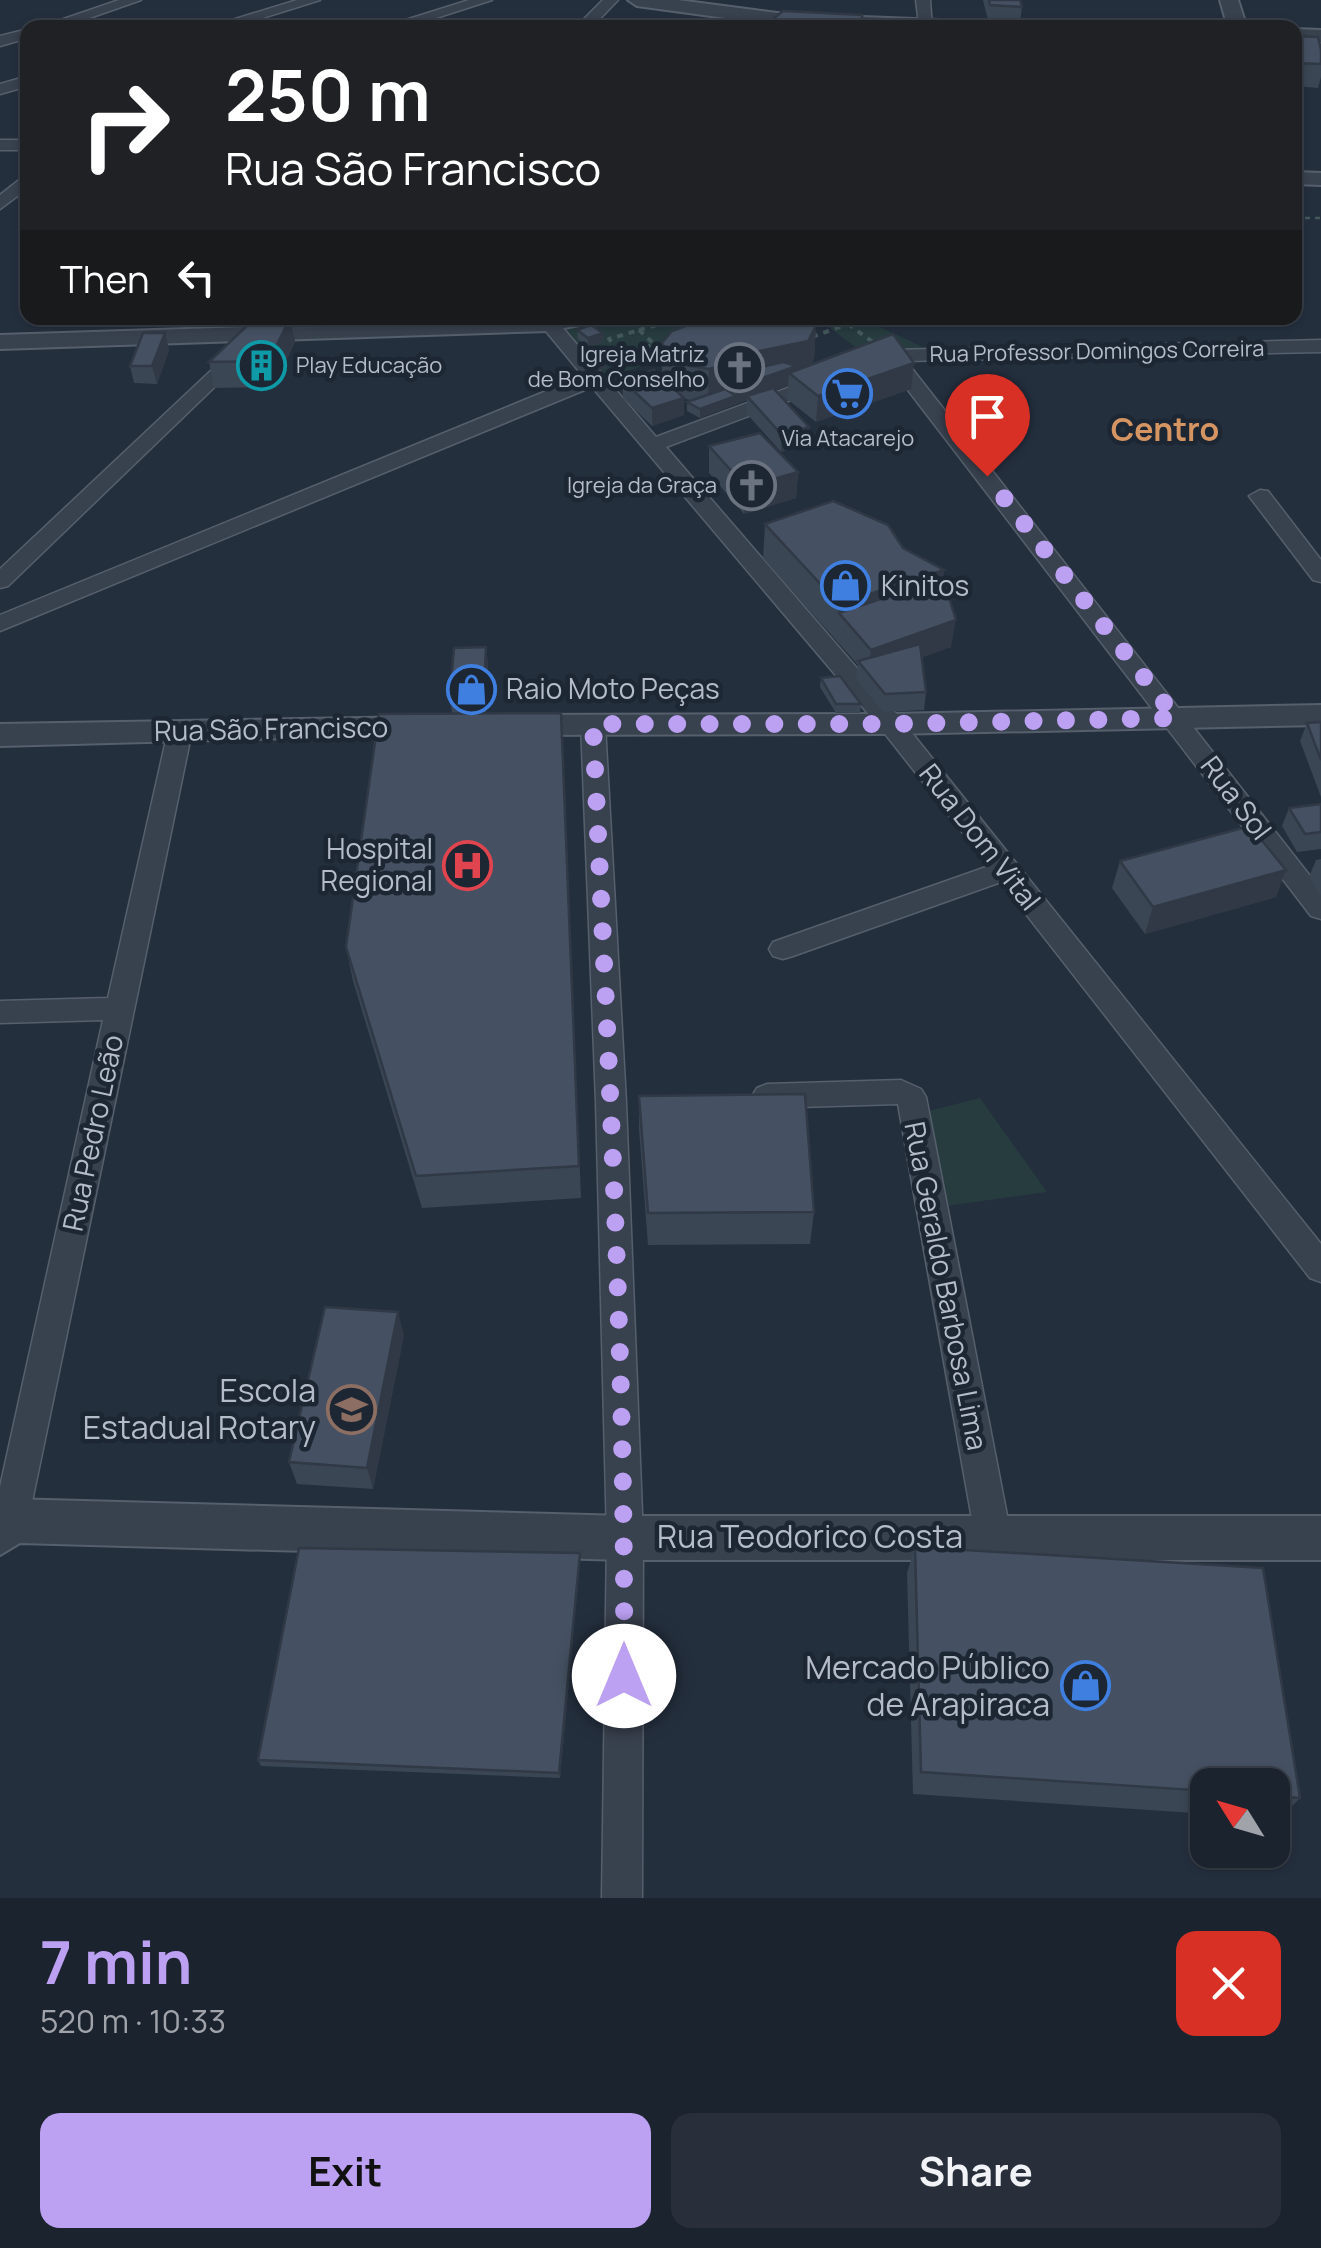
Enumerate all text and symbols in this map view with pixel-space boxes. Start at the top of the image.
text: 250 m [225,46,431,142]
icon: right [60,60,190,190]
text: Rua São Francisco [225,137,601,199]
icon: left [169,250,224,305]
text: Then [60,252,149,304]
street label: Rua Professor Domingos Correira [929,333,1265,369]
building icon: Play Educação [235,339,287,391]
place label: Igreja Matriz de Bom Conselho [528,339,705,394]
church icon: Igreja Matriz de Bom Conselho [714,341,766,393]
place label: Play Educação [296,350,442,380]
supermarket icon: Via Atacarejo [822,368,874,420]
pin [945,374,1030,477]
icon: arrive [960,389,1015,444]
district label: Centro [1111,407,1219,451]
place label: Via Atacarejo [782,423,914,453]
church icon: Igreja da Graça [726,459,778,511]
place label: Igreja da Graça [567,470,717,500]
shop icon: Kinitos [820,560,872,612]
place label: Kinitos [881,566,969,604]
shop icon: Raio Moto Peças [445,663,497,715]
place label: Raio Moto Peças [506,669,720,707]
street label: Rua São Francisco [154,707,388,749]
street label: Rua Sol [1193,748,1281,847]
street label: Rua Dom Vital [912,755,1050,918]
place label: Hospital Regional [321,829,433,899]
hospital icon: Hospital Regional [442,839,494,891]
street label: Rua Pedro Leão [53,1031,131,1234]
street label: Rua Geraldo Barbosa Lima [896,1118,997,1453]
place label: Escola Estadual Rotary [83,1368,316,1449]
school or university icon: Escola Estadual Rotary [325,1383,377,1435]
street label: Rua Teodorico Costa [657,1514,963,1558]
position arrow [572,1624,676,1728]
place label: Mercado Público de Arapiraca [805,1645,1050,1726]
shop icon: Mercado Público de Arapiraca [1059,1660,1111,1712]
north arrow [1190,1768,1290,1868]
map controls [1190,1768,1290,1868]
text: 7 min [40,1920,192,2002]
button: close [1176,1931,1281,2036]
text: 520 m · 10:33 [40,1999,226,2043]
button: Exit [40,2113,651,2228]
button: Share [671,2113,1281,2228]

